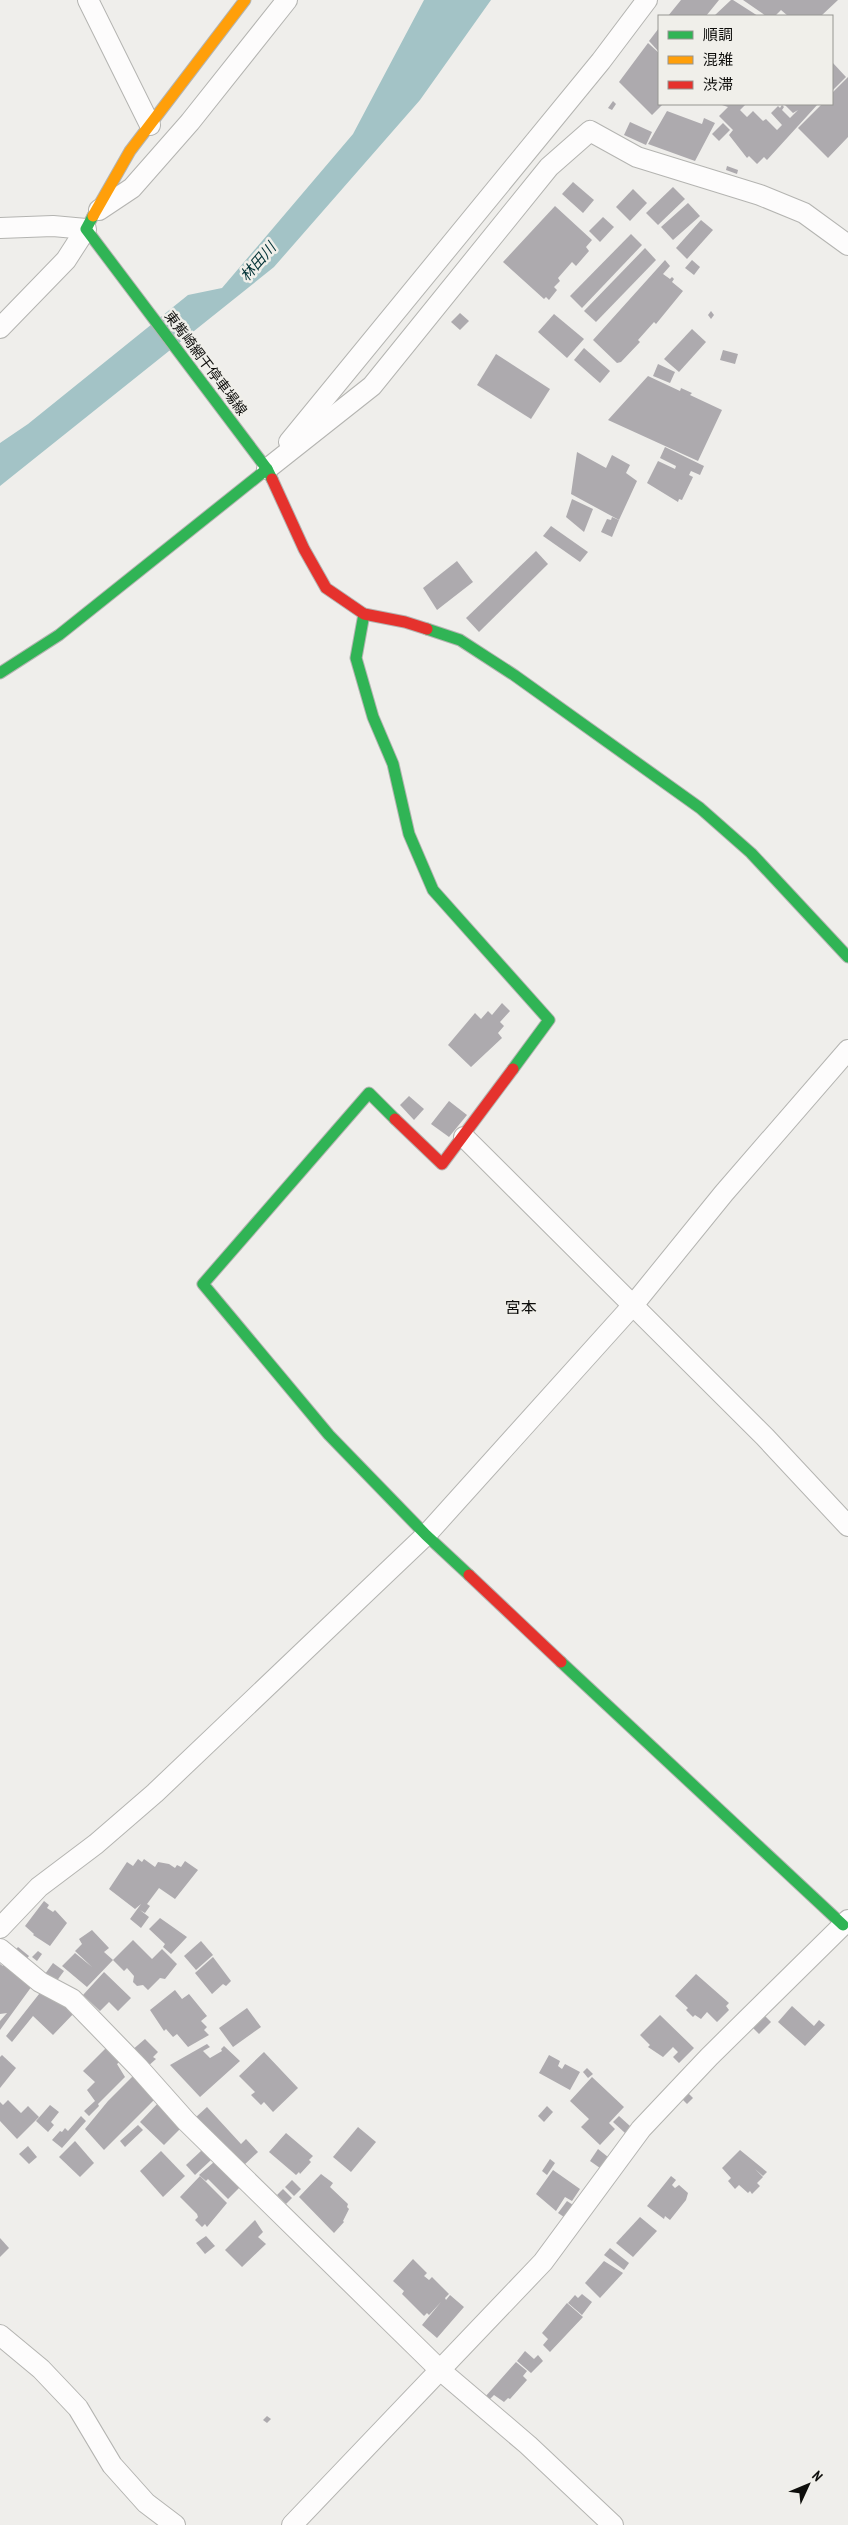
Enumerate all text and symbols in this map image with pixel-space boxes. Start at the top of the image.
legend [658,15,833,105]
text: 順調 [703,25,733,44]
text: 混雑 [703,50,733,69]
text: 渋滞 [703,75,733,94]
water label: 林田川 [236,237,281,285]
street label: 東觜崎網干停車場線 [161,307,251,419]
district label: 宮本 [505,1297,537,1317]
north arrow [783,2460,833,2510]
text: N [808,2467,826,2485]

